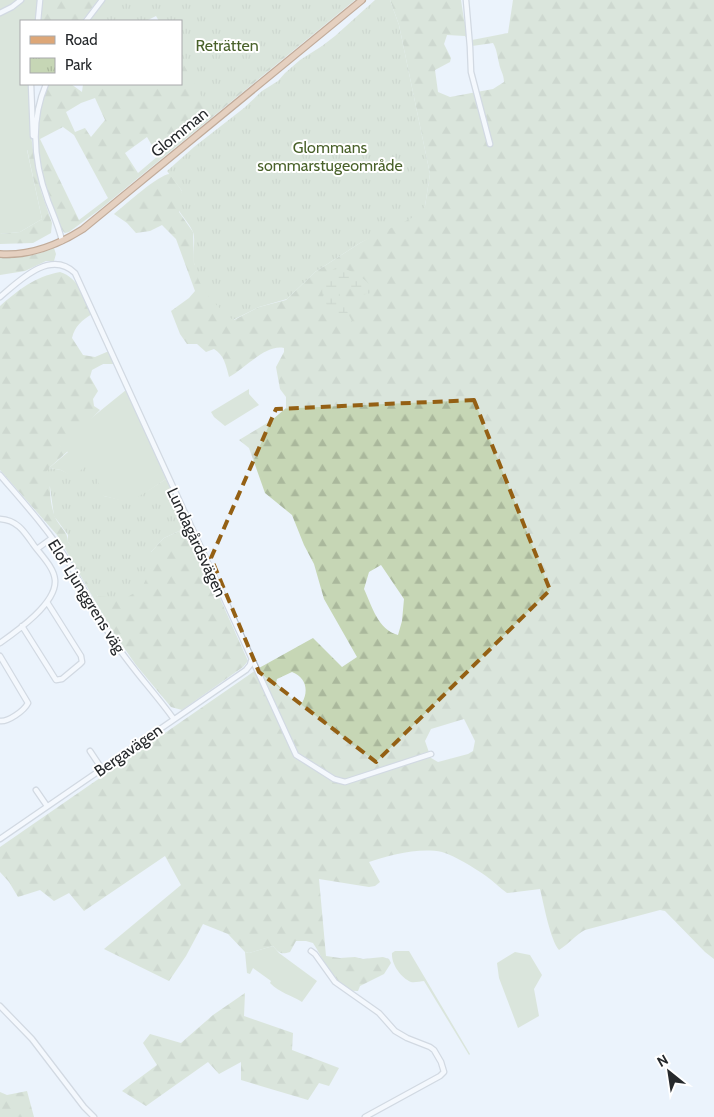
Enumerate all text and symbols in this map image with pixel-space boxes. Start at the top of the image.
legend [20,20,182,85]
text: Road [65,31,98,49]
park label: Reträtten [195,36,259,55]
text: Park [65,56,92,74]
street label: Glomman [147,104,212,161]
park label: Glommans sommarstugeområde [257,138,403,175]
street label: Lundagårdsvägen [163,485,230,600]
street label: Elof Ljunggrens väg [44,536,130,657]
street label: Bergavägen [91,720,166,781]
north arrow [644,1047,694,1097]
text: N [654,1050,671,1071]

